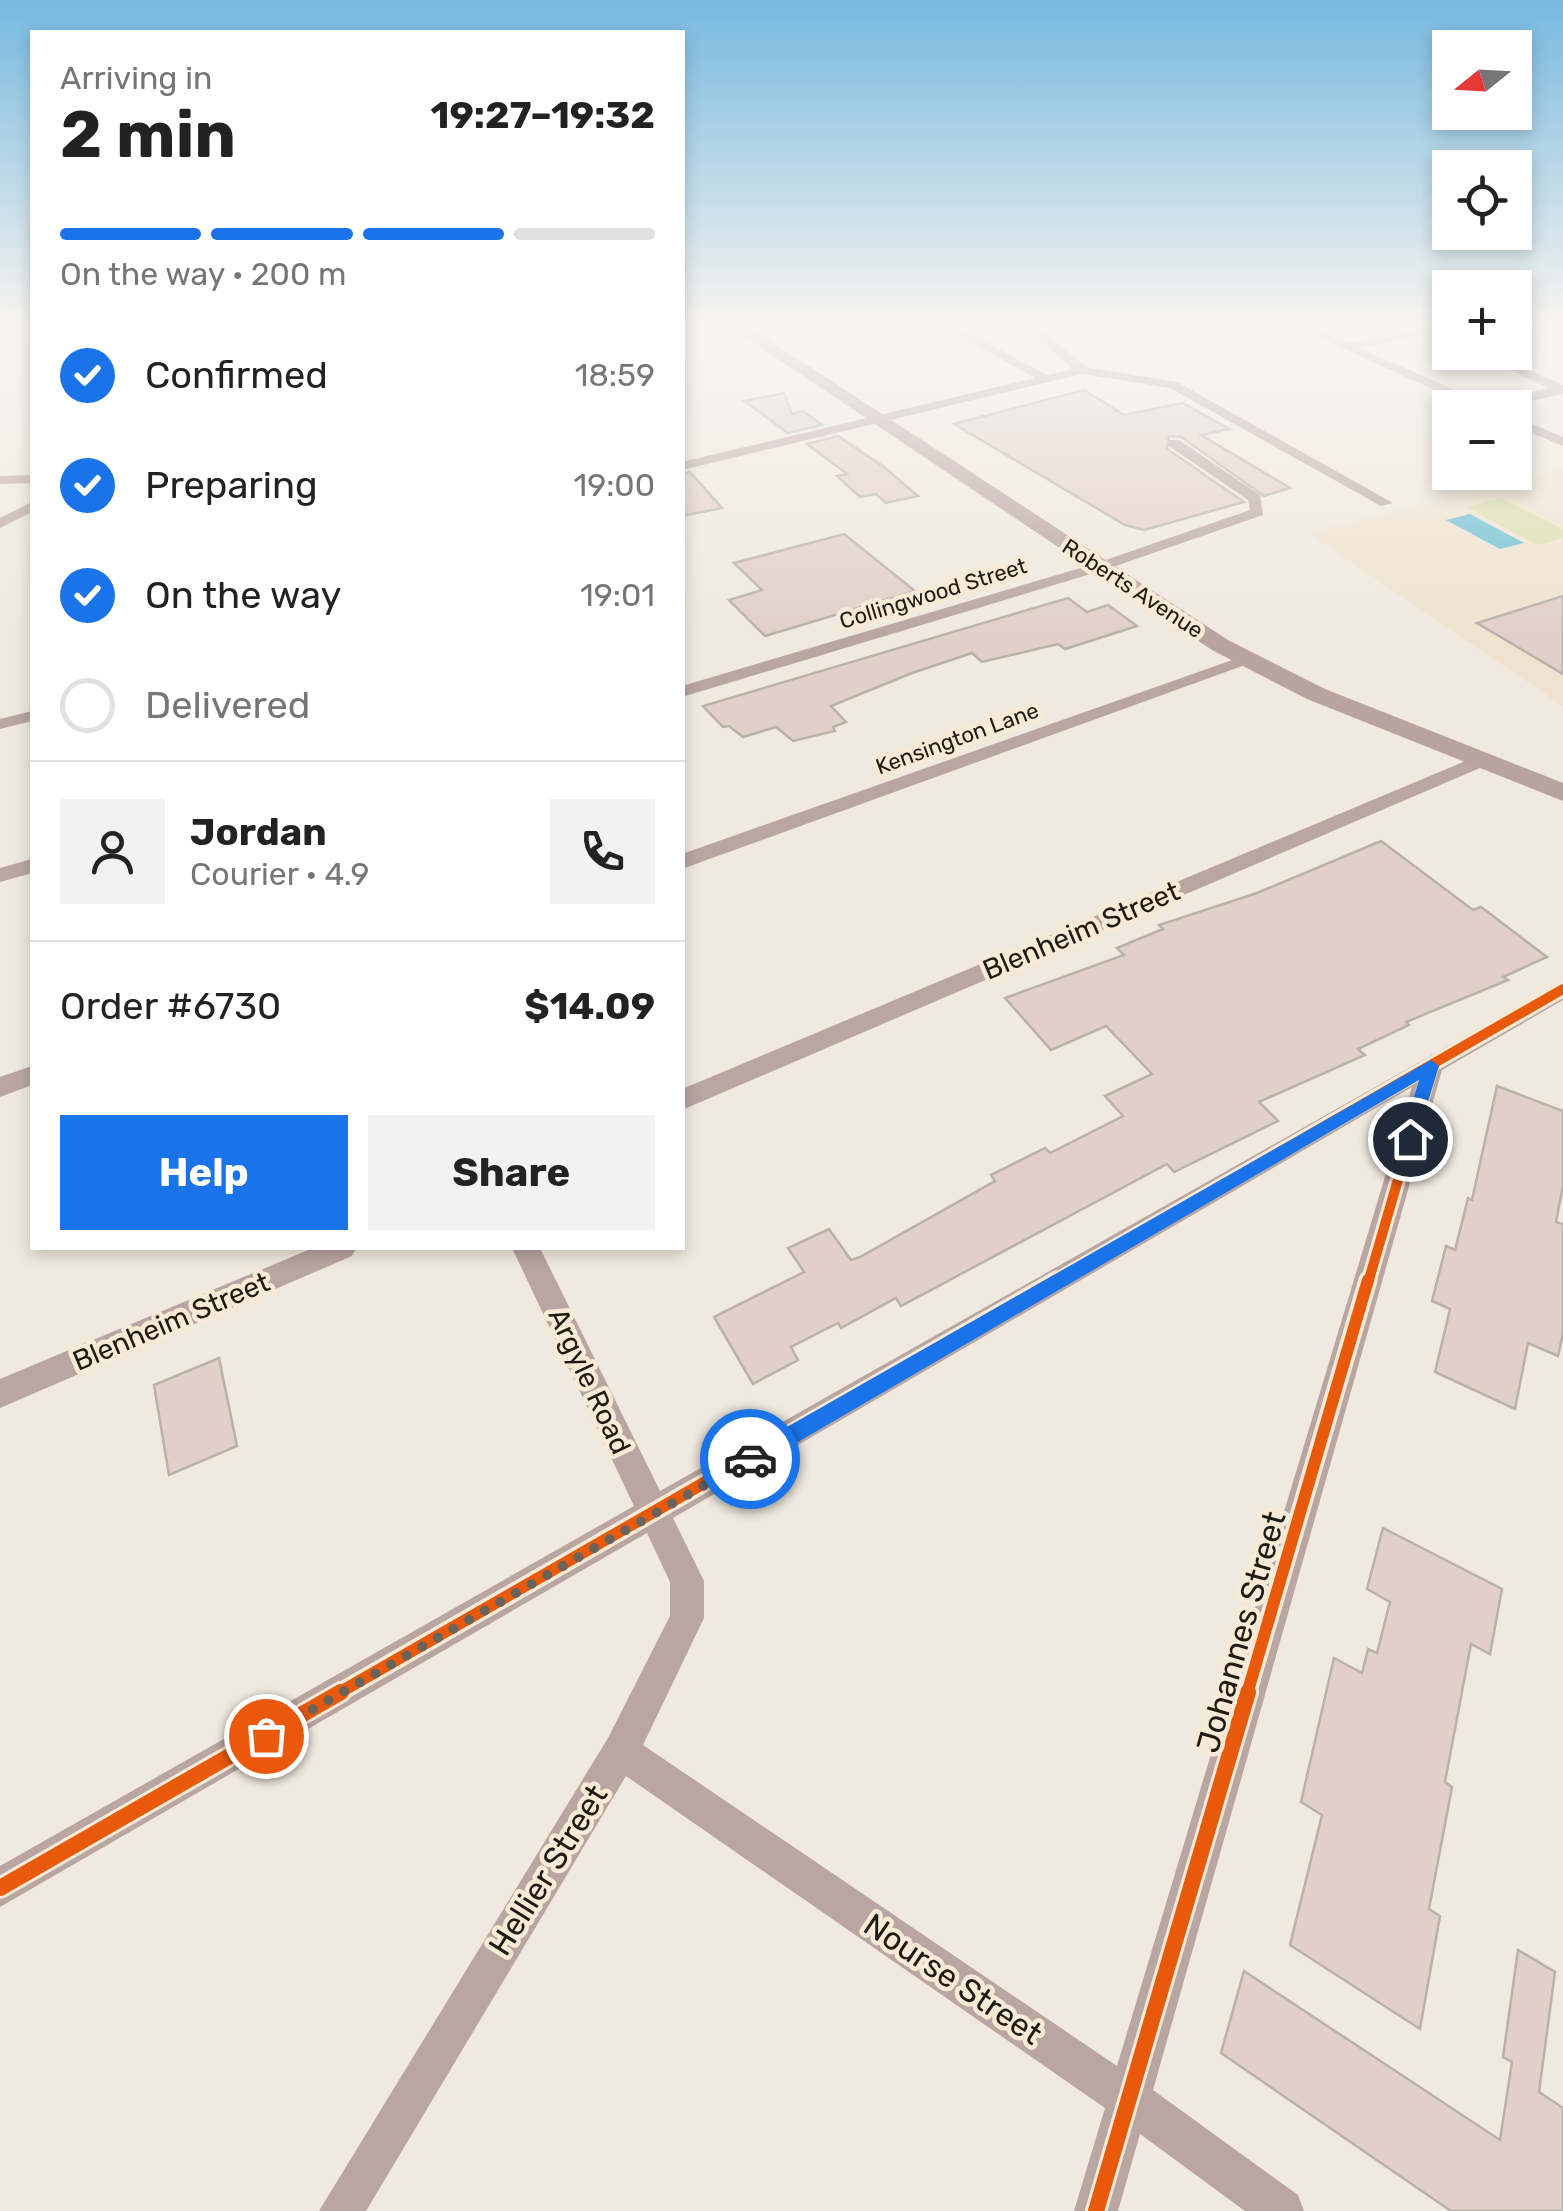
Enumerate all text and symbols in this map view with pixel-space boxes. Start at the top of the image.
north arrow [1432,30,1532,130]
map controls [1432,30,1532,490]
text: Arriving in [60,59,212,97]
text: 19:27–19:32 [431,92,655,138]
text: 2 min [60,96,236,173]
button: locate [1432,150,1532,250]
text: On the way · 200 m [60,255,347,293]
button: + [1432,270,1532,370]
icon: check [60,348,115,403]
text: Confirmed [145,352,328,398]
text: 18:59 [575,356,655,394]
button: − [1432,390,1532,490]
icon: check [60,458,115,513]
text: Preparing [145,462,318,508]
text: 19:00 [573,466,655,504]
street label: Roberts Avenue [1057,533,1208,644]
street label: Collingwood Street [836,552,1030,635]
icon: check [60,568,115,623]
text: On the way [145,572,341,618]
text: 19:01 [580,576,655,614]
text: Delivered [145,682,310,728]
street label: Kensington Lane [872,696,1042,780]
button: person [60,799,165,904]
button: phone [550,799,655,904]
text: Jordan [190,809,327,855]
text: Courier · 4.9 [190,855,369,893]
street label: Blenheim Street [978,874,1185,987]
text: Order #6730 [60,983,281,1029]
text: $14.09 [524,983,655,1029]
pin [1368,1097,1453,1182]
icon: home [1383,1112,1438,1167]
button: Help [60,1115,348,1230]
button: Share [368,1115,655,1230]
street label: Blenheim Street [68,1265,275,1378]
street label: Argyle Road [541,1303,638,1459]
courier [700,1409,800,1509]
icon: car [723,1432,778,1487]
street label: Johannes Street [1188,1507,1294,1757]
pin [224,1694,309,1779]
icon: bag [239,1709,294,1764]
street label: Hellier Street [481,1778,615,1962]
street label: Nourse Street [857,1905,1049,2053]

